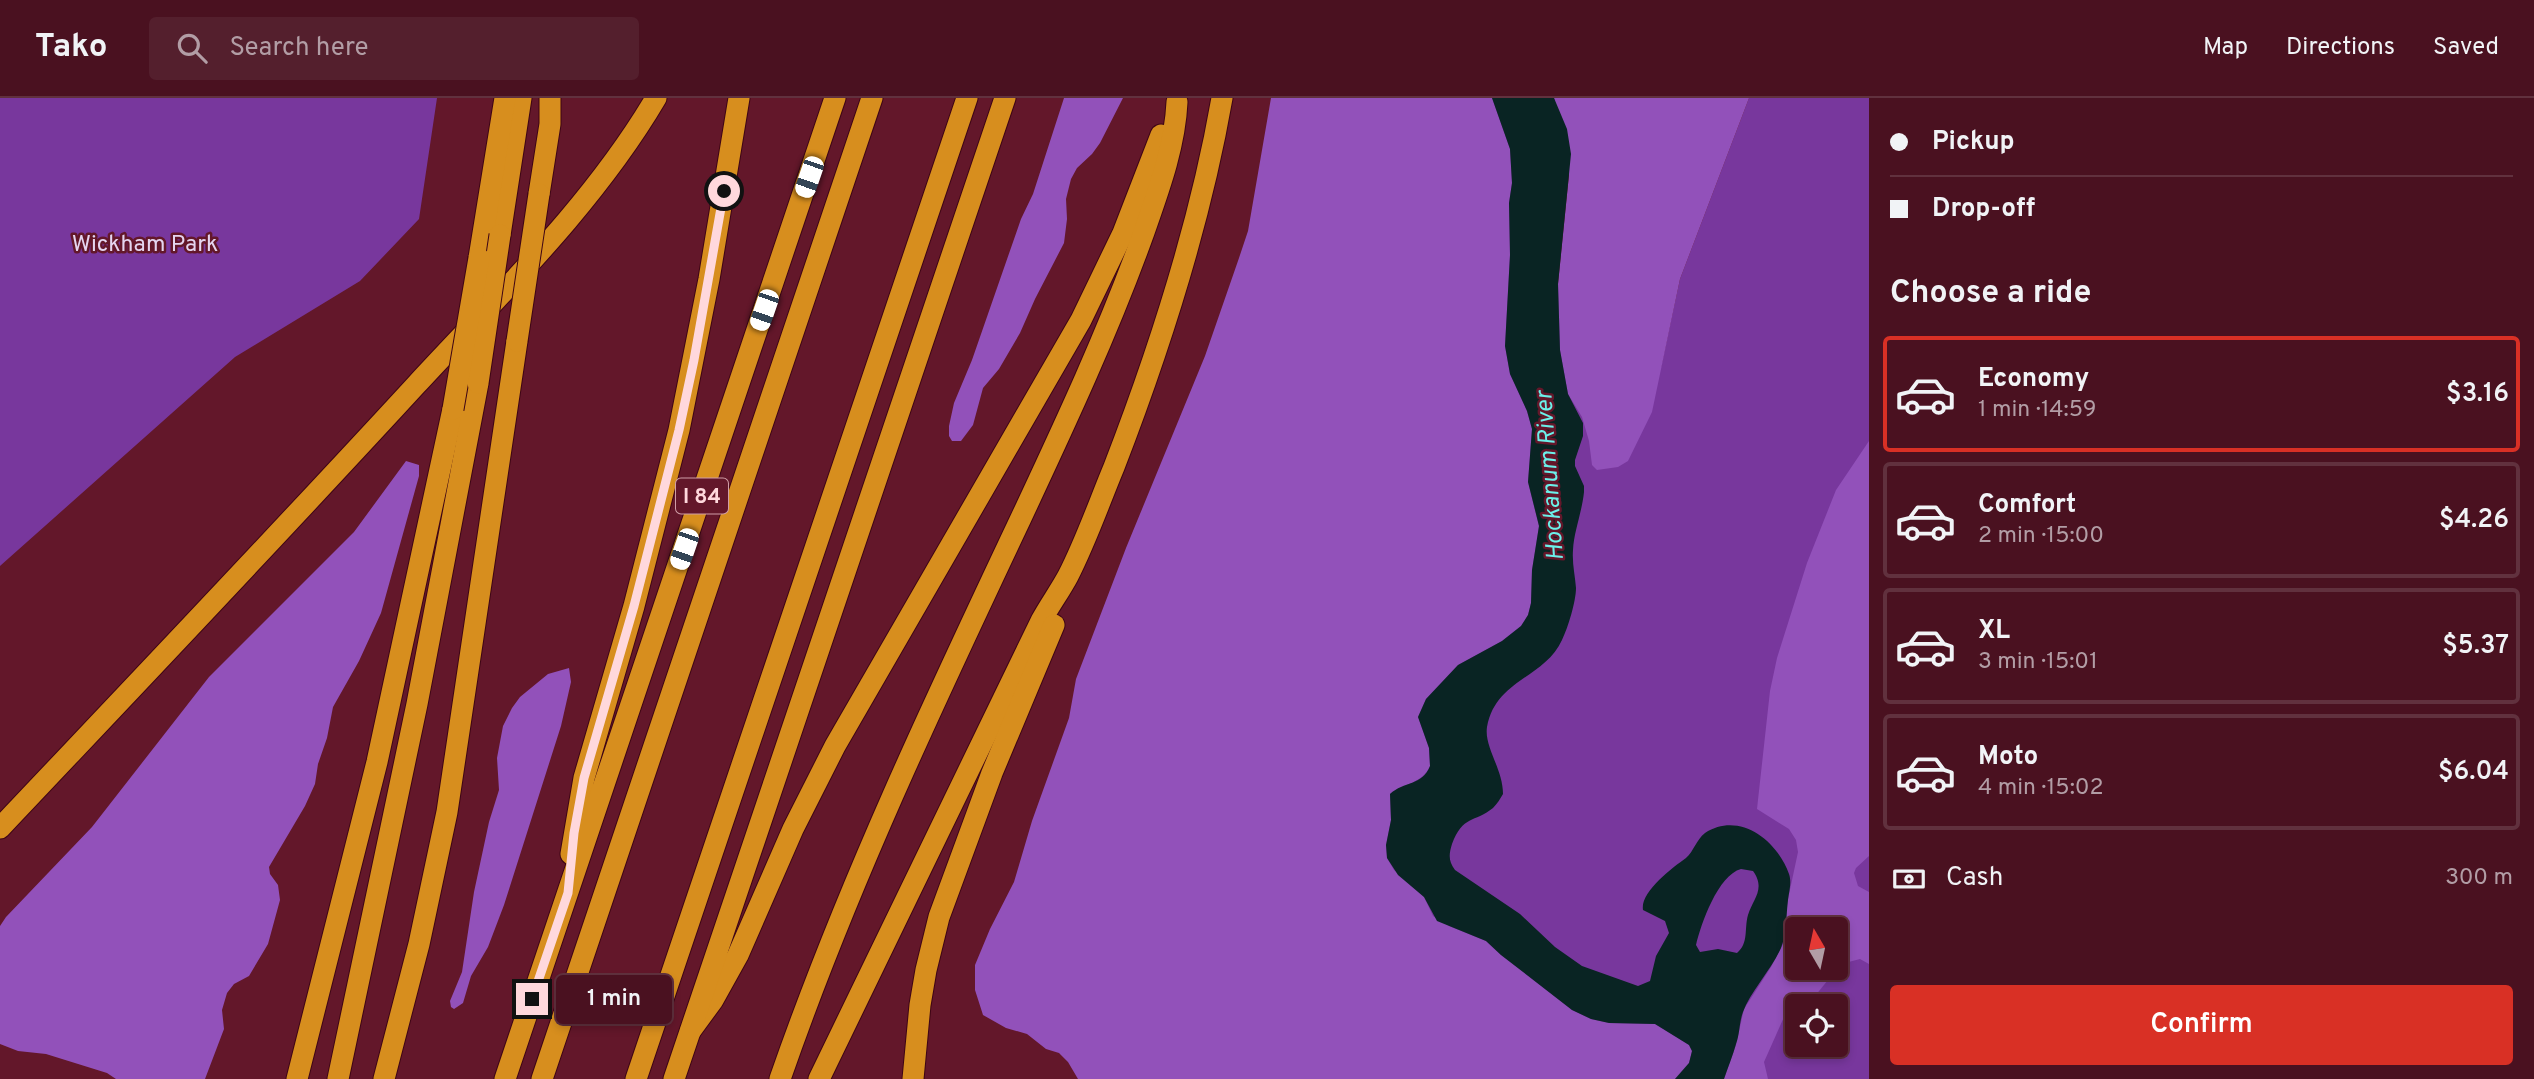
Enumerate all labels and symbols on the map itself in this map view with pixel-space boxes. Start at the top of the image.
car [793,154,826,200]
route start [708,175,740,207]
park label: Wickham Park [72,231,218,260]
car [748,287,781,333]
water label: Hockanum River [1530,388,1572,562]
road number: I 84 [676,478,728,514]
car [668,526,701,572]
north arrow [1785,917,1848,980]
callout: 1 min [556,974,672,1024]
route end [516,983,548,1015]

